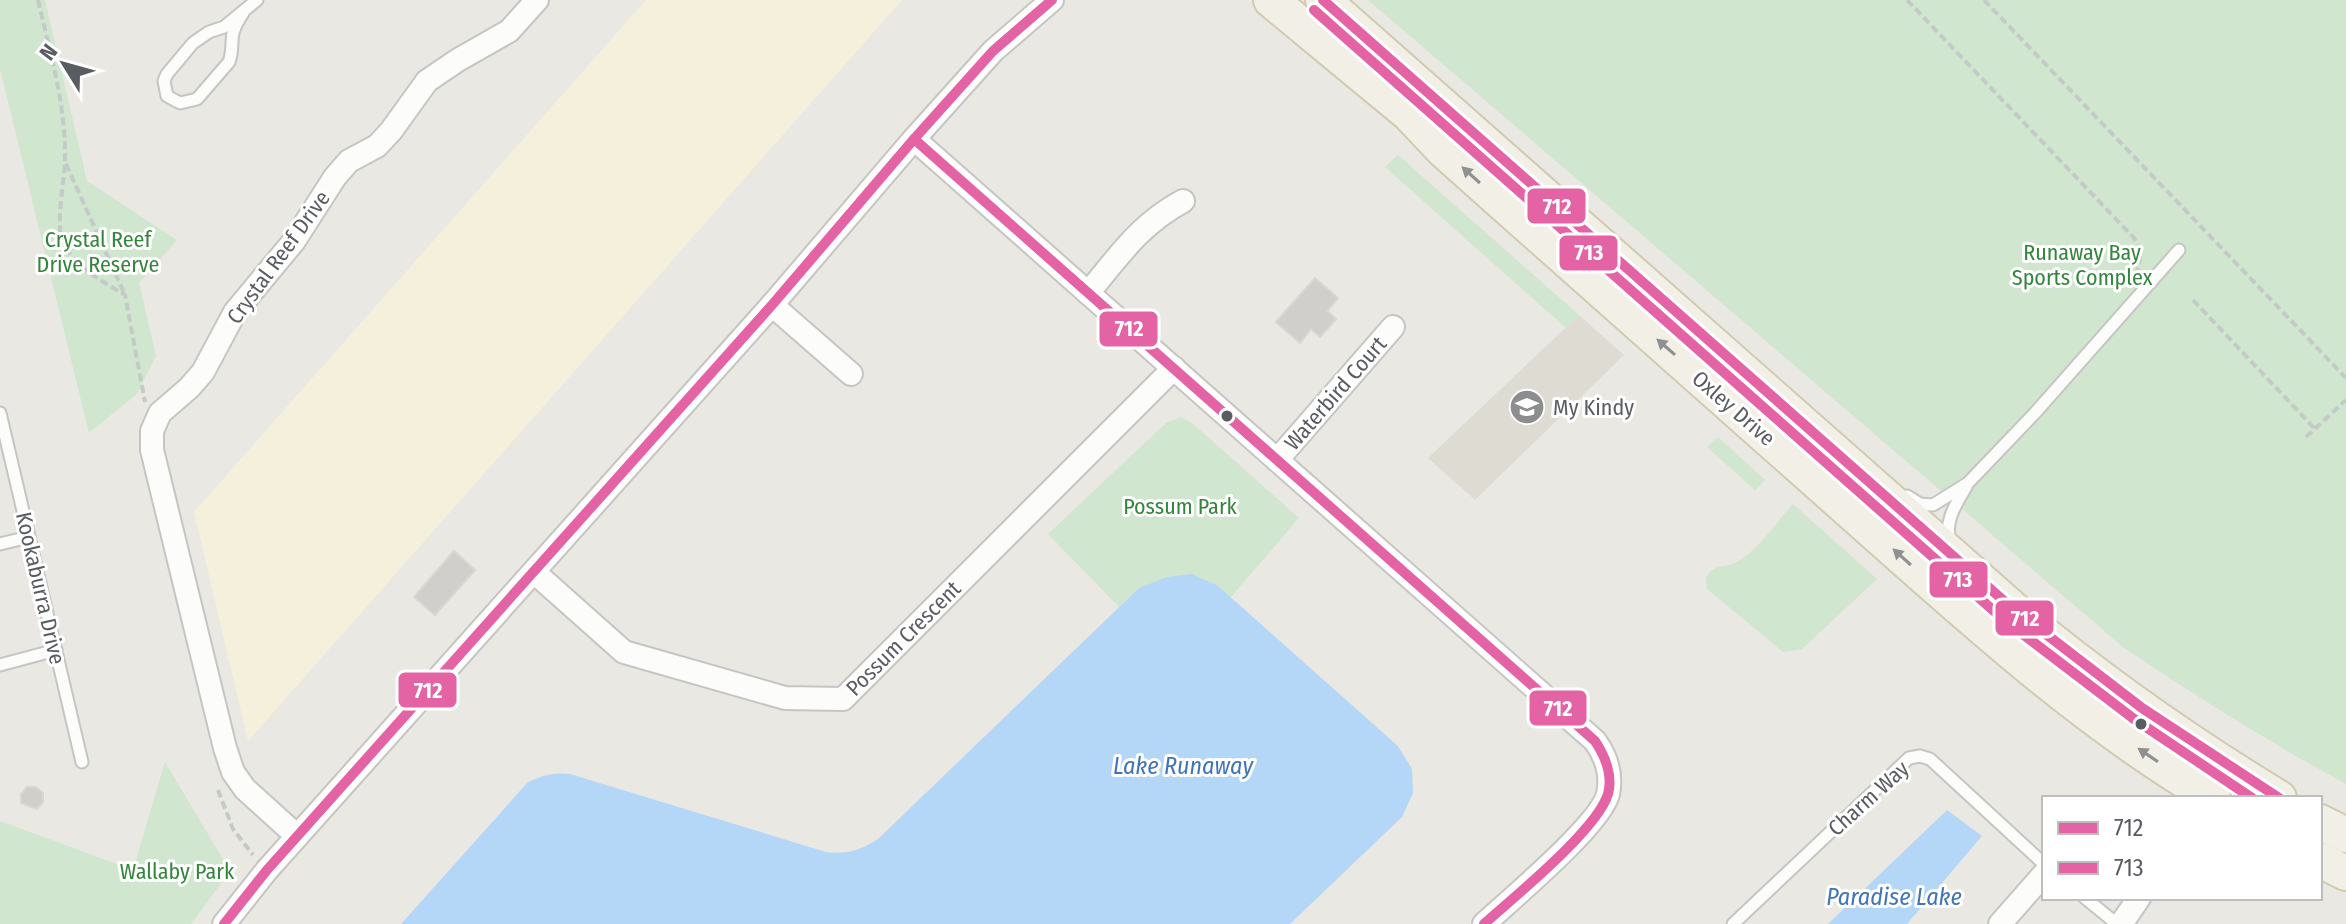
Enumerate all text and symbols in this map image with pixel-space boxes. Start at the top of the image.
north arrow [24,24,104,104]
text: N [34,39,63,66]
one-way arrow [1461,167,1481,184]
street label: Crystal Reef Drive [221,185,336,329]
line badge: 712 [1526,187,1587,225]
text: 712 [1543,193,1571,220]
park label: Crystal Reef Drive Reserve [37,226,159,278]
line badge: 713 [1558,234,1619,272]
text: 713 [1575,239,1603,266]
park label: Runaway Bay Sports Complex [2012,239,2153,291]
line badge: 712 [1098,310,1159,348]
text: 712 [1115,315,1143,342]
street label: Waterbird Court [1279,330,1393,456]
one-way arrow [1656,339,1675,357]
street label: Oxley Drive [1687,365,1781,452]
school or university icon: My Kindy [1508,388,1546,426]
place label: My Kindy [1553,394,1634,421]
unlabelled marker [1219,408,1235,424]
park label: Possum Park [1123,493,1238,520]
street label: Kookaburra Drive [10,509,71,667]
one-way arrow [1893,549,1913,566]
line badge: 713 [1928,560,1989,599]
text: 713 [1944,566,1972,593]
street label: Possum Crescent [840,575,967,701]
line badge: 712 [1994,599,2055,637]
text: 712 [2011,605,2039,632]
line badge: 712 [397,671,458,709]
text: 712 [414,677,442,704]
line badge: 712 [1528,689,1588,727]
text: 712 [1544,695,1572,722]
unlabelled marker [2133,716,2149,732]
one-way arrow [2138,748,2159,763]
water label: Lake Runaway [1113,752,1254,780]
street label: Charm Way [1822,755,1914,842]
legend [2042,796,2322,900]
text: 712 [2114,814,2143,842]
text: 713 [2114,854,2144,882]
park label: Wallaby Park [120,858,235,885]
water label: Paradise Lake [1826,883,1962,911]

